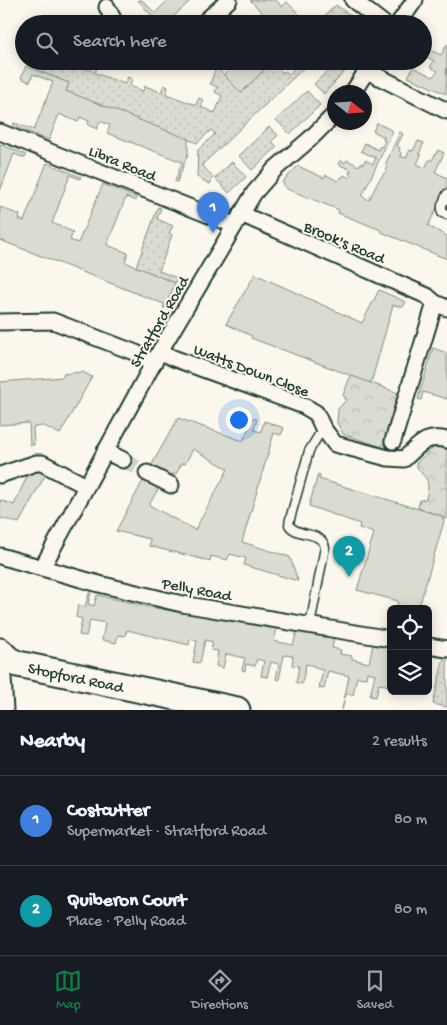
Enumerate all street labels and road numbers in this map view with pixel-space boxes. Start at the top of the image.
street label: Libra Road [85,143,160,188]
street label: Brook's Road [299,218,389,270]
street label: Stratford Road [127,272,196,372]
street label: Watts Down Close [190,341,312,403]
street label: Pelly Road [159,575,234,608]
street label: Stopford Road [26,660,127,699]

